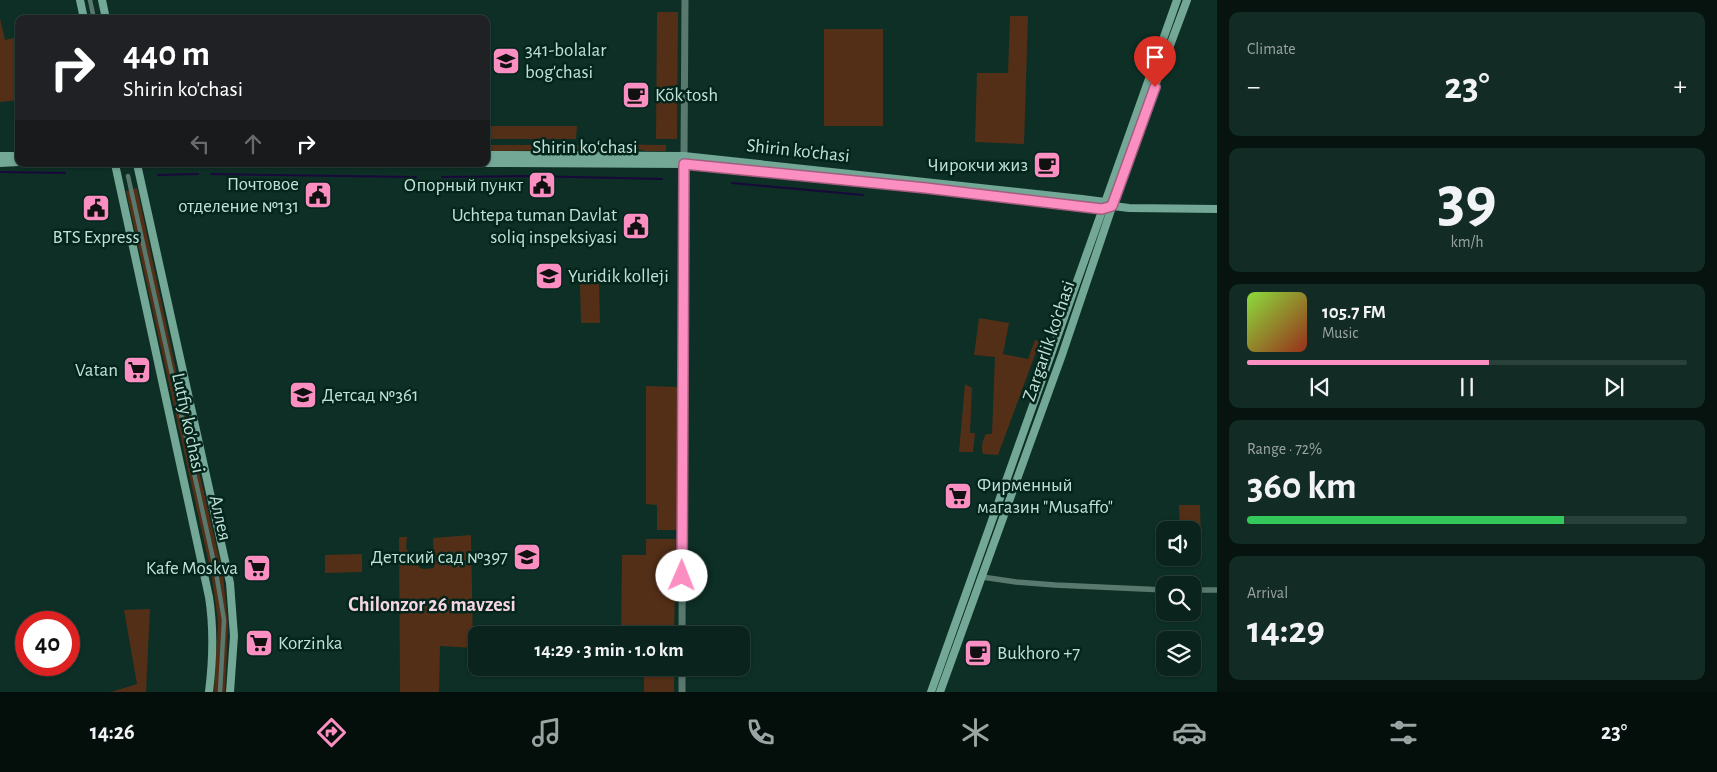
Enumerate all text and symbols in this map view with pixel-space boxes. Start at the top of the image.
icon: right [40,35,105,100]
pin [1134,36,1176,87]
text: 440 m [123,37,210,72]
place label: 341-bolalar bog'chasi [525,41,606,82]
text: Climate [1247,41,1296,57]
icon: arrive [1141,43,1169,71]
school or university icon: 341-bolalar bog'chasi [491,46,521,76]
text: 23° [1444,68,1490,106]
text: − [1247,73,1260,101]
text: + [1674,73,1687,101]
text: Shirin ko'chasi [123,78,243,100]
cafe icon: Kõk tosh [621,80,651,110]
place label: Kõk tosh [655,86,718,105]
icon: left [186,130,214,158]
icon: ahead [239,130,267,158]
icon: right [292,130,320,158]
street label: Shirin ko'chasi [745,136,851,166]
street label: Shirin koʻchasi [532,138,638,157]
cafe icon: Чирокчи жиз [1032,150,1062,180]
place label: Чирокчи жиз [928,156,1028,175]
text: 39 [1437,168,1497,233]
public building icon: Опорный пункт [527,170,557,200]
place label: Почтовое отделение №131 [178,175,299,216]
place label: Опорный пункт [404,176,523,195]
public building icon: Почтовое отделение №131 [303,180,333,210]
public building icon: BTS Express [81,193,111,223]
place label: Uchtepa tuman Davlat soliq inspeksiyasi [452,206,617,247]
public building icon: Uchtepa tuman Davlat soliq inspeksiyasi [621,211,651,241]
place label: BTS Express [52,228,140,247]
text: km/h [1450,234,1484,250]
school or university icon: Yuridik kolleji [534,261,564,291]
place label: Yuridik kolleji [568,267,669,286]
street label: Zargarlik ko'chasi [1019,278,1079,404]
text: 105.7 FM [1322,303,1386,322]
text: Music [1322,325,1358,341]
supermarket icon: Vatan [122,355,152,385]
place label: Vatan [75,361,118,380]
street label: Lutfiy ko'chasi [168,371,208,475]
icon: previous [1306,373,1334,401]
icon: pause [1453,373,1481,401]
icon: next [1600,373,1628,401]
school or university icon: Детсад №361 [288,380,318,410]
place label: Детсад №361 [322,386,418,405]
text: Range · 72% [1247,441,1322,457]
text: 360 km [1247,468,1357,506]
place label: Фирменный магазин "Musaffo" [977,476,1113,517]
supermarket icon: Фирменный магазин "Musaffo" [943,481,973,511]
street label: Аллея [206,493,234,543]
map controls [1156,521,1201,676]
button: sound [1156,521,1201,566]
school or university icon: Детский сад №397 [512,542,542,572]
place label: Детский сад №397 [371,548,508,567]
position arrow [655,549,707,601]
supermarket icon: Kafe Moskva [242,553,272,583]
place label: Kafe Moskva [146,559,238,578]
button: search [1156,576,1201,621]
text: Arrival [1247,585,1288,601]
district label: Chilonzor 26 mavzesi [348,595,516,615]
speed limit sign: 40 [15,611,80,676]
text: 14:29 [1247,612,1325,650]
supermarket icon: Korzinka [244,628,274,658]
button: layers [1156,631,1201,676]
place label: Korzinka [278,634,343,653]
cafe icon: Bukhoro +7 [963,638,993,668]
text: 14:29 · 3 min · 1.0 km [534,641,684,660]
place label: Bukhoro +7 [997,644,1080,663]
icon: directions [314,715,349,750]
icon: music [529,715,564,750]
icon: phone [743,715,778,750]
icon: climate [958,715,993,750]
icon: car [1172,715,1207,750]
icon: filters [1386,715,1421,750]
text: 14:26 [90,721,135,743]
text: 23° [1601,721,1627,743]

